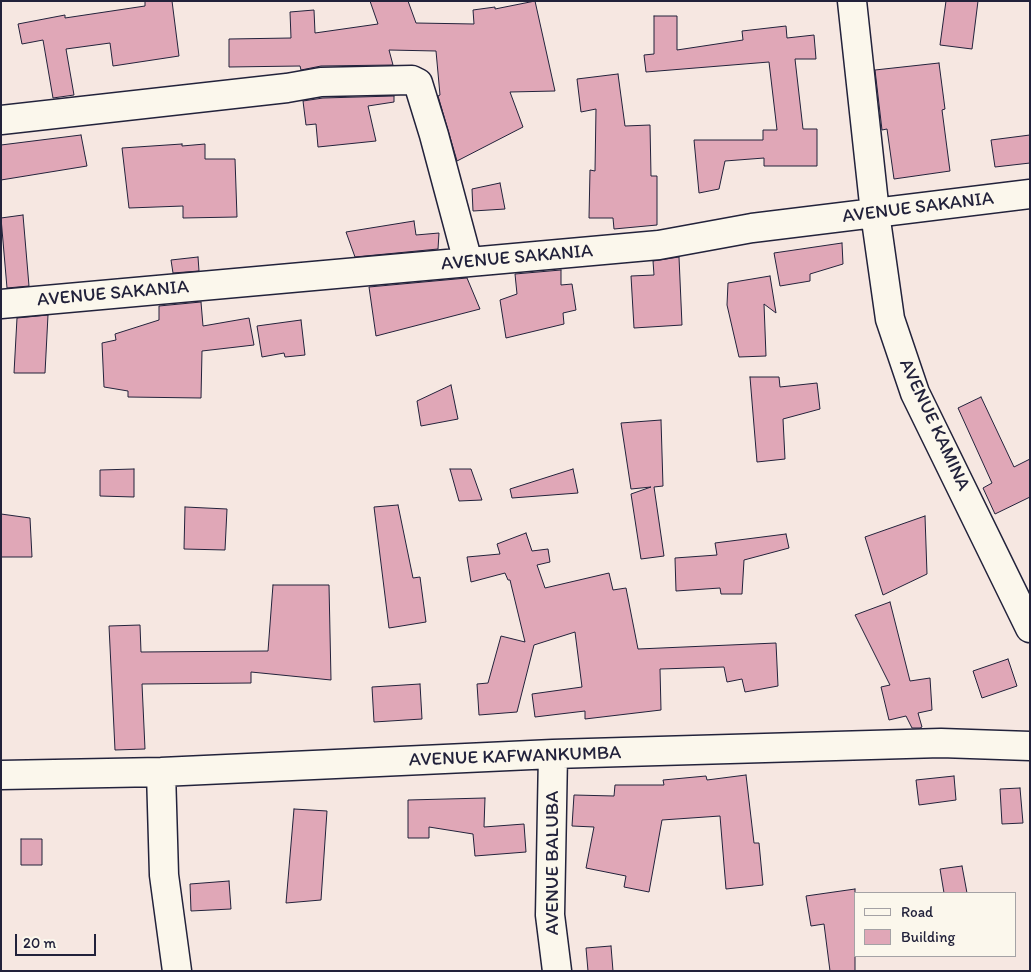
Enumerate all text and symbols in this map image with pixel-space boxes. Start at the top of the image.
street label: AVENUE SAKANIA [841,187,995,229]
street label: AVENUE SAKANIA [440,240,594,276]
street label: AVENUE SAKANIA [36,276,190,312]
street label: AVENUE KAMINA [893,355,975,495]
street label: AVENUE KAFWANKUMBA [408,742,622,772]
street label: AVENUE BALUBA [542,791,564,935]
legend [854,892,1016,957]
text: Road [901,903,933,921]
scale bar [18,924,99,956]
text: Building [901,928,955,946]
text: 20 m [23,934,56,952]

